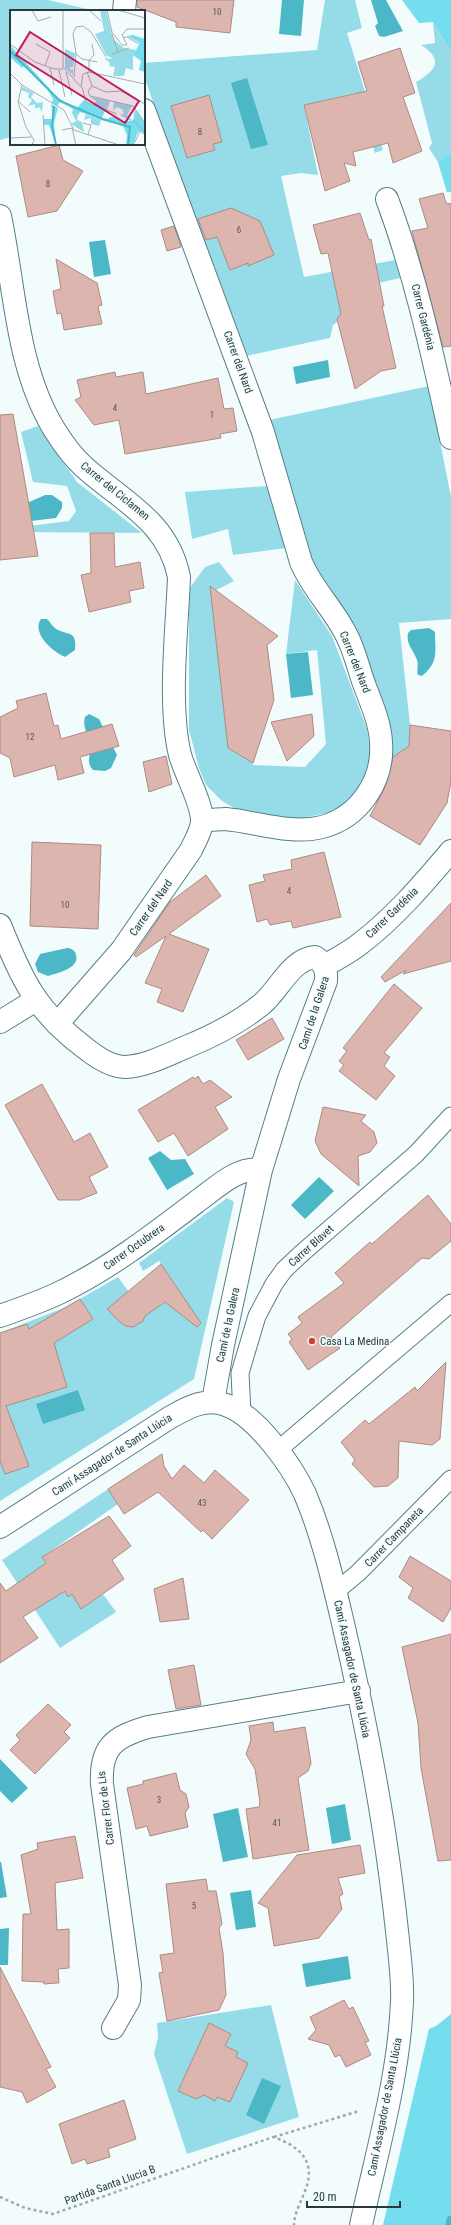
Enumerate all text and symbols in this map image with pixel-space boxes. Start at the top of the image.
house number: 10 [213,7,221,17]
inset map [10,10,145,145]
house number: 8 [198,127,202,137]
house number: 8 [46,179,50,189]
house number: 6 [237,225,241,235]
street label: Carrer Gardénia [408,282,438,352]
street label: Carrer del Nard [221,329,255,395]
house number: 4 [113,403,118,413]
house number: 1 [210,410,214,420]
street label: Carrer del Ciclamen [78,459,152,523]
street label: Carrer del Nard [337,629,373,695]
house number: 12 [26,732,35,742]
street label: Carrer del Nard [127,877,175,939]
street label: Carrer Gardénia [363,885,421,941]
house number: 4 [287,886,292,896]
house number: 10 [61,900,69,910]
street label: Camí de la Galera [296,975,332,1051]
street label: Carrer Octubrera [101,1221,167,1273]
street label: Carrer Blavet [286,1222,336,1270]
street label: Camí de la Galera [214,1286,242,1364]
place label: Casa La Medina [320,1335,389,1348]
marker: Casa La Medina [307,1336,317,1346]
street label: Camí Assagador de Santa Llúcia [50,1411,174,1499]
house number: 43 [198,1498,206,1508]
street label: Carrer Campaneta [362,1504,426,1570]
street label: Camí Assagador de Santa Llúcia [331,1599,373,1739]
street label: Carrer Flor de Lis [95,1770,117,1846]
house number: 3 [157,1795,161,1805]
house number: 41 [273,1818,281,1828]
house number: 5 [192,1901,197,1911]
street label: Camí Assagador de Santa Llúcia [365,2037,405,2177]
street label: Partida Santa Llucia B [63,2163,157,2207]
scale bar [307,2183,400,2209]
text: 20 m [313,2190,337,2204]

